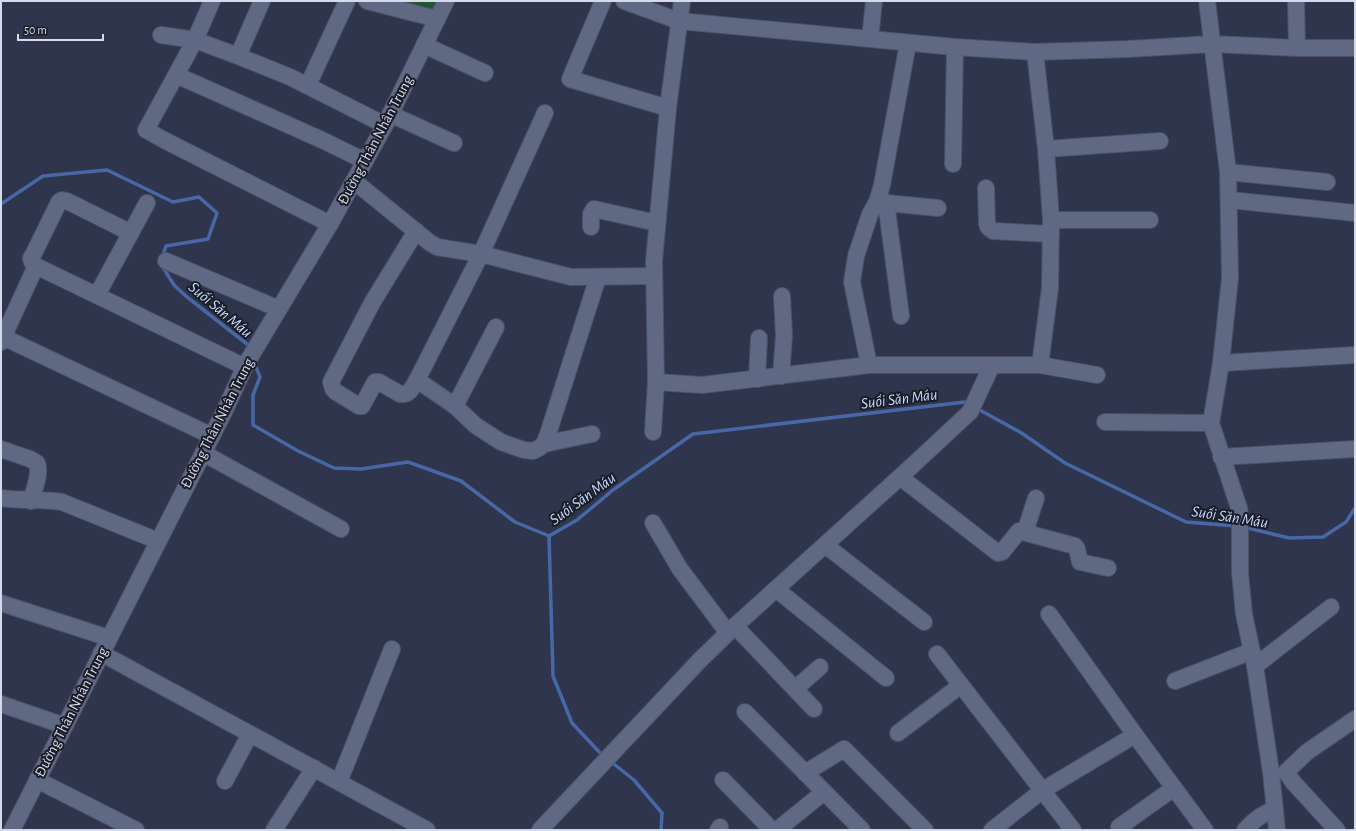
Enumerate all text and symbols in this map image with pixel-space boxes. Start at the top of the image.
scale bar [18,16,103,42]
text: 50 m [24,24,47,36]
street label: Đường Thân Nhân Trung [335,73,416,207]
water label: Suối Săn Máu [186,279,255,341]
street label: Đường Thân Nhân Trung [178,355,257,491]
water label: Suối Săn Máu [860,386,938,412]
water label: Suối Săn Máu [547,470,619,528]
water label: Suối Săn Máu [1190,503,1269,531]
street label: Đường Thân Nhân Trung [32,644,111,780]

